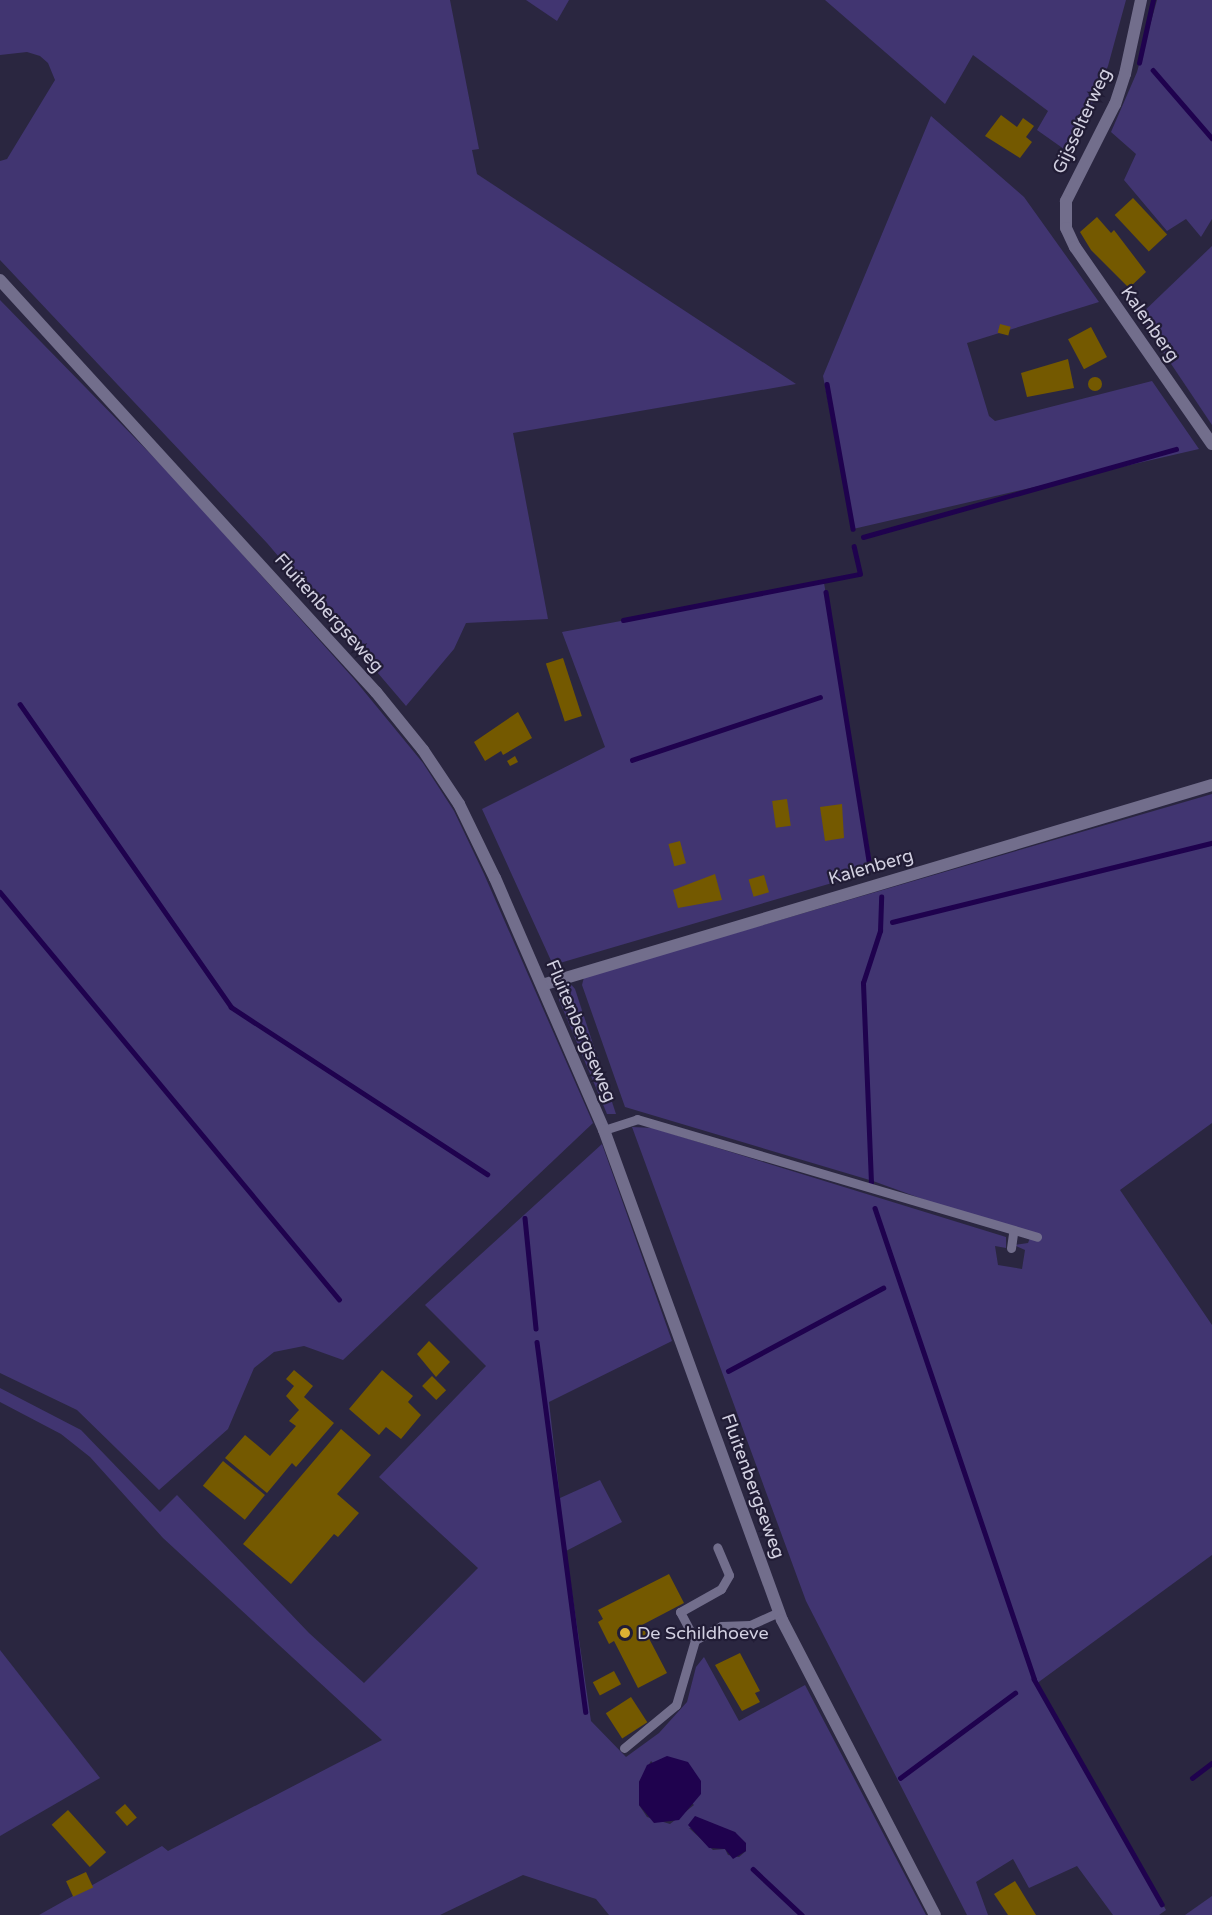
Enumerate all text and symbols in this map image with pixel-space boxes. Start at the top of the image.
street label: Gijsselterweg [1048,65,1116,177]
street label: Kalenberg [1116,282,1184,366]
street label: Fluitenbergseweg [270,549,388,677]
street label: Kalenberg [826,845,916,889]
street label: Fluitenbergseweg [541,957,621,1105]
street label: Fluitenbergseweg [717,1411,789,1561]
place label: De Schildhoeve [637,1622,769,1644]
marker: De Schildhoeve [618,1626,632,1640]

